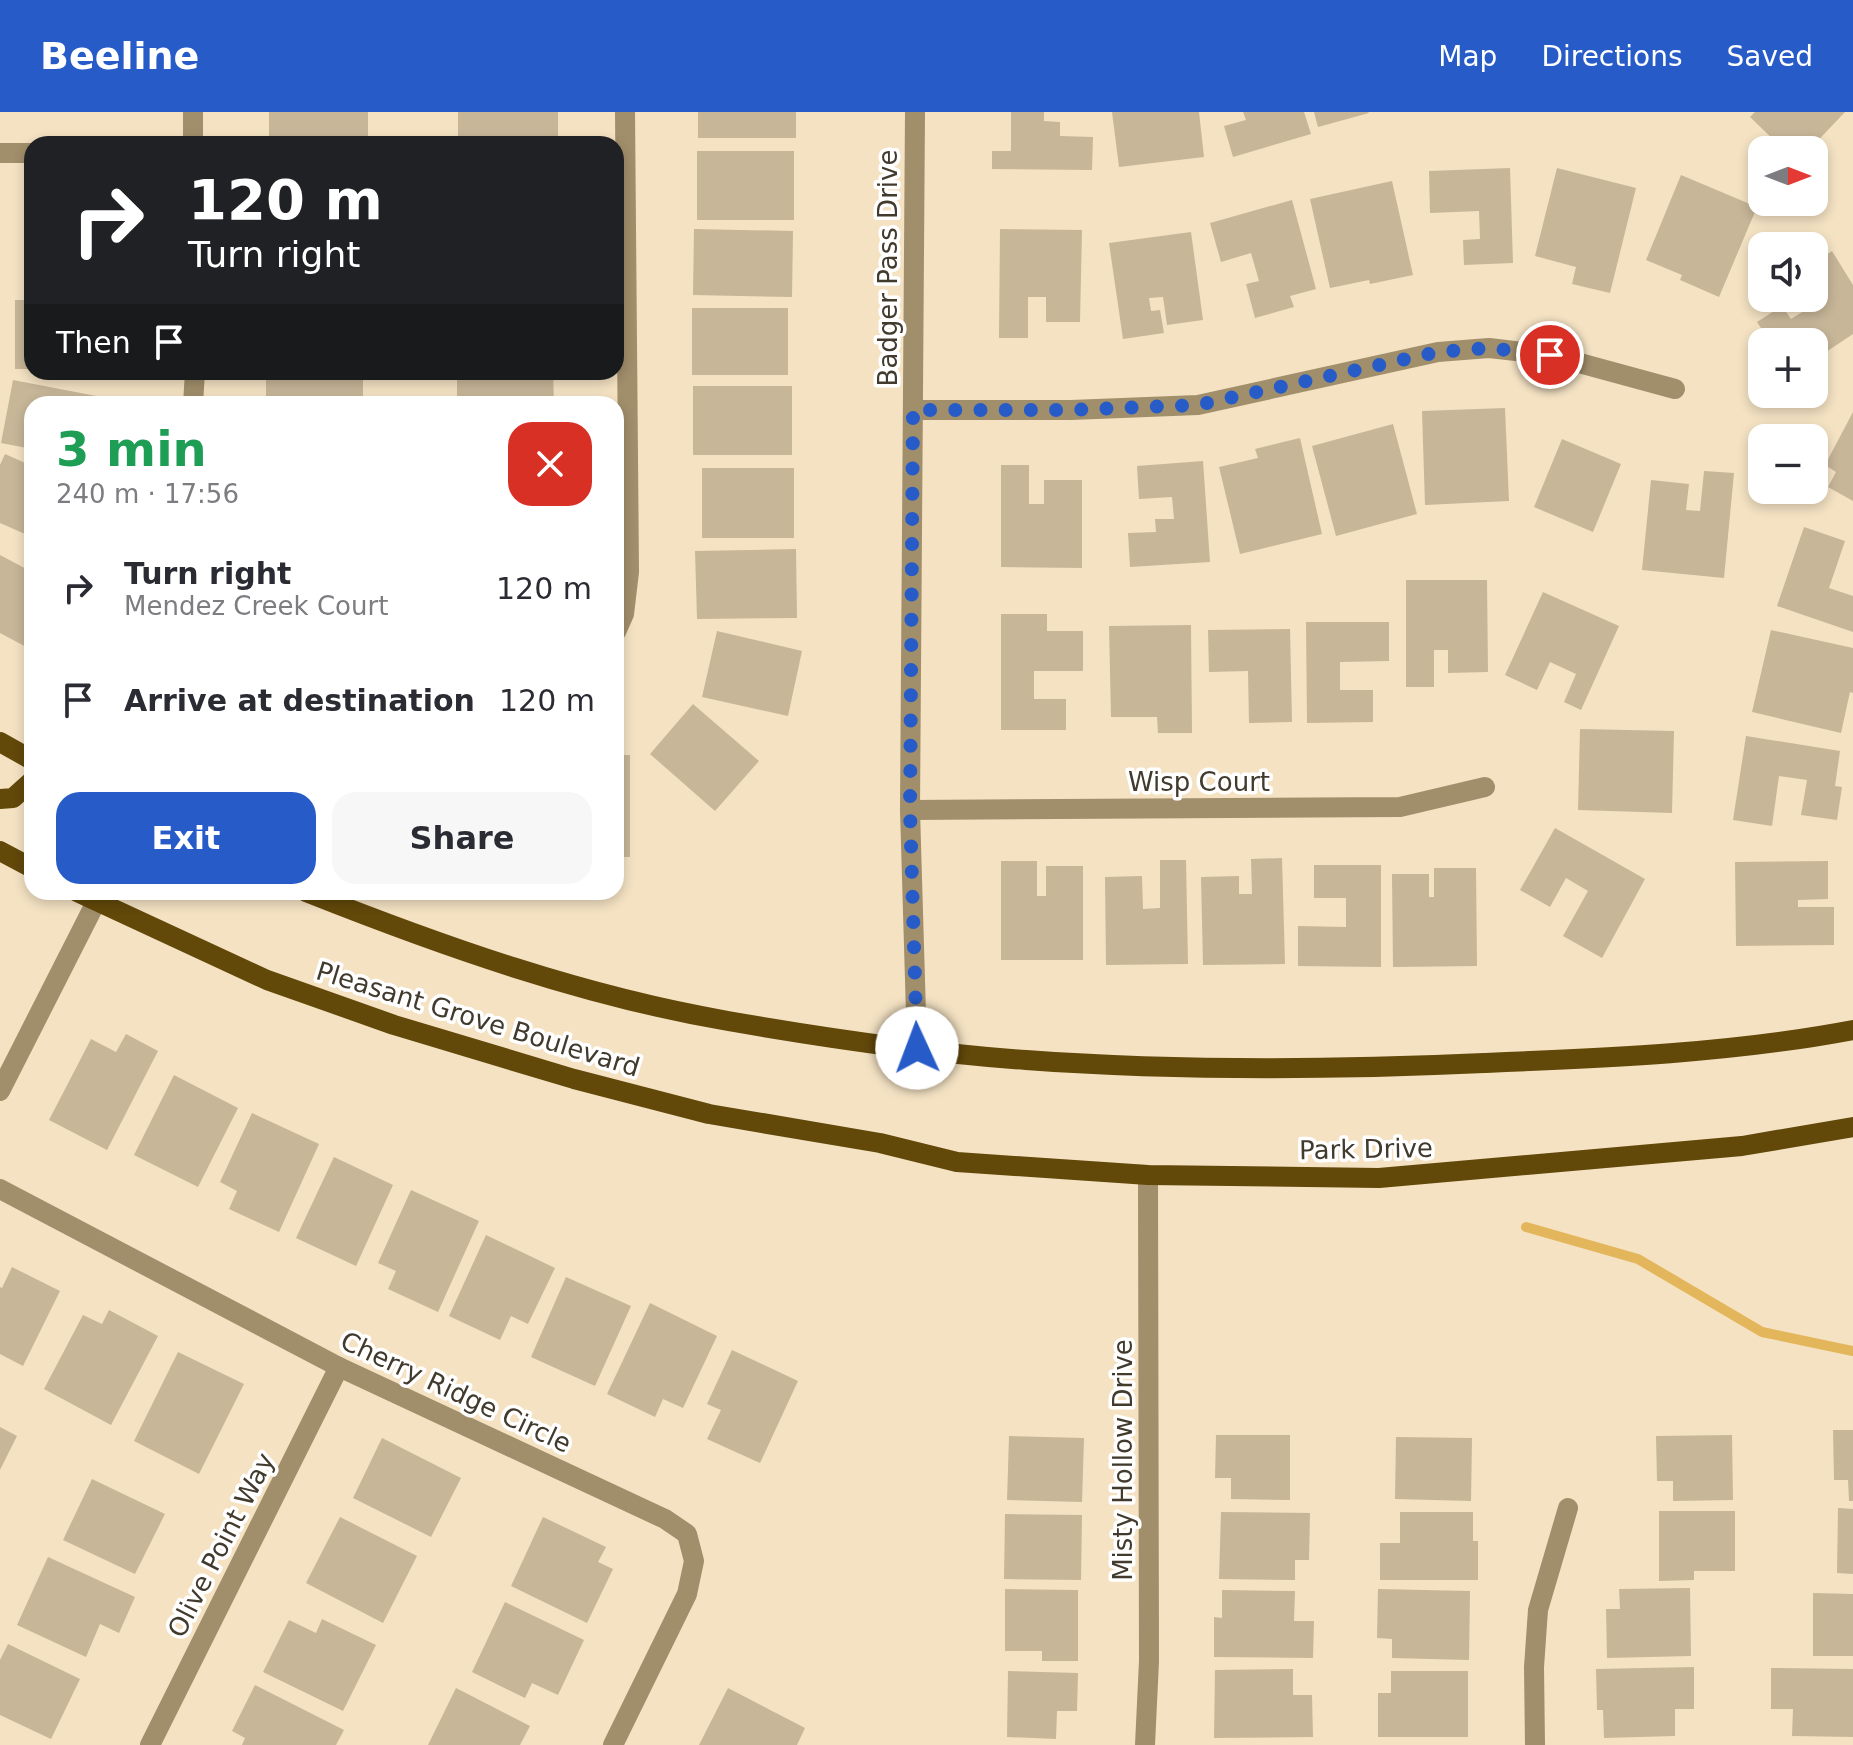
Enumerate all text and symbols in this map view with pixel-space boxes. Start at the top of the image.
text: Beeline [40,34,199,78]
text: Map [1438,40,1497,73]
text: Directions [1541,40,1682,73]
text: Saved [1726,40,1813,73]
north arrow [1748,136,1828,216]
map controls [1748,136,1828,504]
street label: Badger Pass Drive [873,150,903,386]
text: 120 m [188,167,383,232]
icon: right [56,168,160,272]
button: sound [1748,232,1828,312]
text: Turn right [188,234,360,275]
icon: arrive [147,320,191,364]
pin [1516,321,1584,389]
text: Then [56,325,131,360]
button: + [1748,328,1828,408]
icon: arrive [1528,333,1572,377]
text: 3 min [56,421,207,477]
button: close [508,422,592,506]
button: − [1748,424,1828,504]
text: 240 m · 17:56 [56,479,239,509]
text: Turn right [124,556,291,591]
icon: right [56,566,100,610]
text: 120 m [496,571,592,606]
text: Mendez Creek Court [124,591,388,621]
icon: arrive [56,678,100,722]
text: Arrive at destination [124,683,475,718]
text: 120 m [499,683,595,718]
street label: Wisp Court [1128,767,1270,797]
button: Exit [56,792,316,884]
button: Share [332,792,592,884]
street label: Pleasant Grove Boulevard [313,955,643,1083]
position arrow [875,1006,959,1090]
street label: Park Drive [1299,1133,1433,1165]
street label: Cherry Ridge Circle [336,1325,576,1459]
street label: Misty Hollow Drive [1108,1339,1138,1581]
street label: Olive Point Way [162,1448,280,1642]

